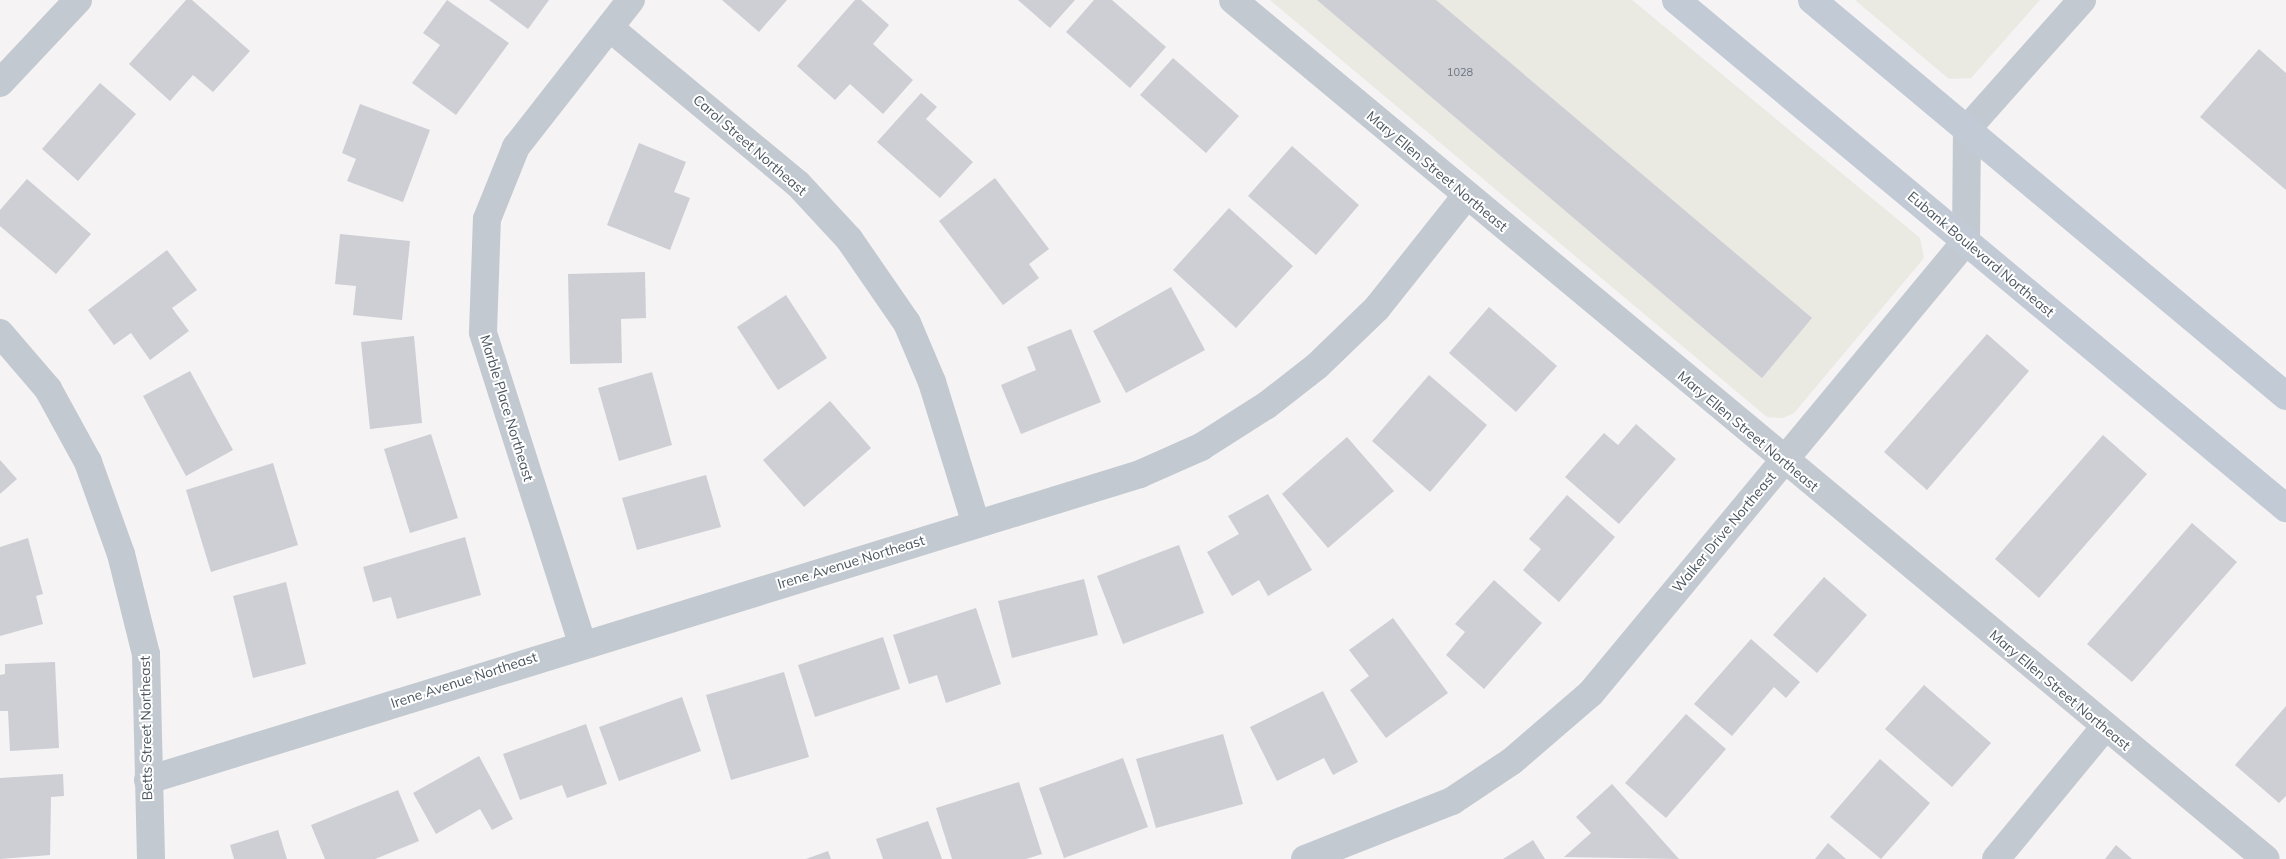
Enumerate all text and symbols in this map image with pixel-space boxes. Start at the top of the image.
house number: 1028 [1447,65,1473,79]
street label: Carol Street Northeast [690,91,810,199]
street label: Mary Ellen Street Northeast [1363,107,1511,235]
street label: Eubank Boulevard Northeast [1904,188,2058,320]
street label: Marble Place Northeast [477,333,537,483]
street label: Mary Ellen Street Northeast [1674,367,1822,495]
street label: Walker Drive Northeast [1669,468,1779,596]
street label: Irene Avenue Northeast [775,532,927,592]
street label: Mary Ellen Street Northeast [1986,626,2134,754]
street label: Irene Avenue Northeast [389,648,539,712]
street label: Betts Street Northeast [136,656,156,800]

